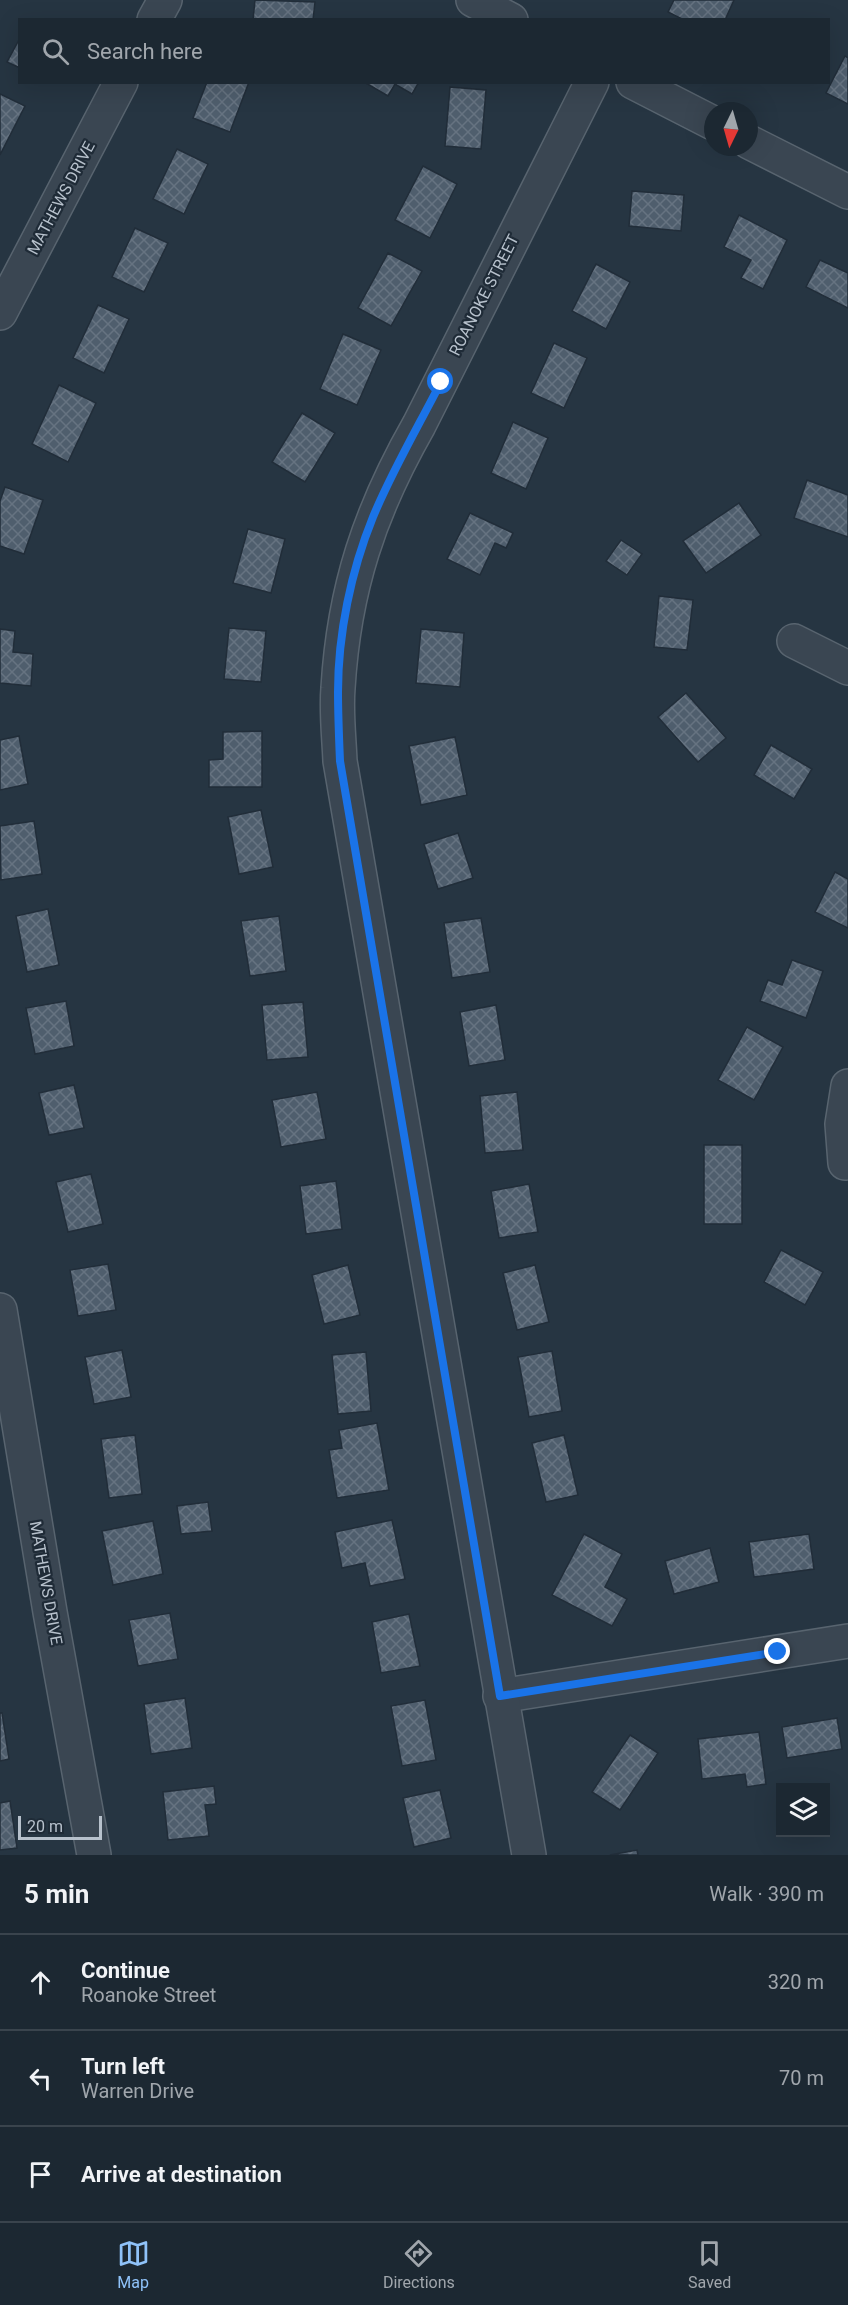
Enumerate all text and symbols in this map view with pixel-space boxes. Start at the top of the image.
search box [18,18,830,84]
icon: search [39,35,72,68]
text: Search here [87,39,203,64]
north arrow [704,102,758,156]
street label: MATHEWS DRIVE [23,138,99,258]
street label: ROANOKE STREET [445,231,523,359]
route start [427,368,453,394]
street label: MATHEWS DRIVE [26,1520,66,1646]
route end [764,1638,790,1664]
map controls [776,1783,830,1837]
button: layers [776,1783,830,1837]
scale bar [18,1813,102,1840]
text: 20 m [27,1817,63,1836]
text: 5 min [24,1879,89,1909]
text: Walk · 390 m [709,1882,824,1906]
text: Continue [81,1958,170,1983]
icon: ahead [24,1966,57,1999]
text: 320 m [768,1970,824,1994]
text: Roanoke Street [81,1983,216,2007]
text: Turn left [81,2054,165,2079]
icon: left [24,2062,57,2095]
text: 70 m [779,2066,824,2090]
text: Warren Drive [81,2079,194,2103]
icon: arrive [24,2158,57,2191]
text: Arrive at destination [81,2162,282,2187]
tab: Map [117,2237,150,2292]
tab: Directions [383,2237,455,2292]
tab: Saved [688,2237,731,2292]

